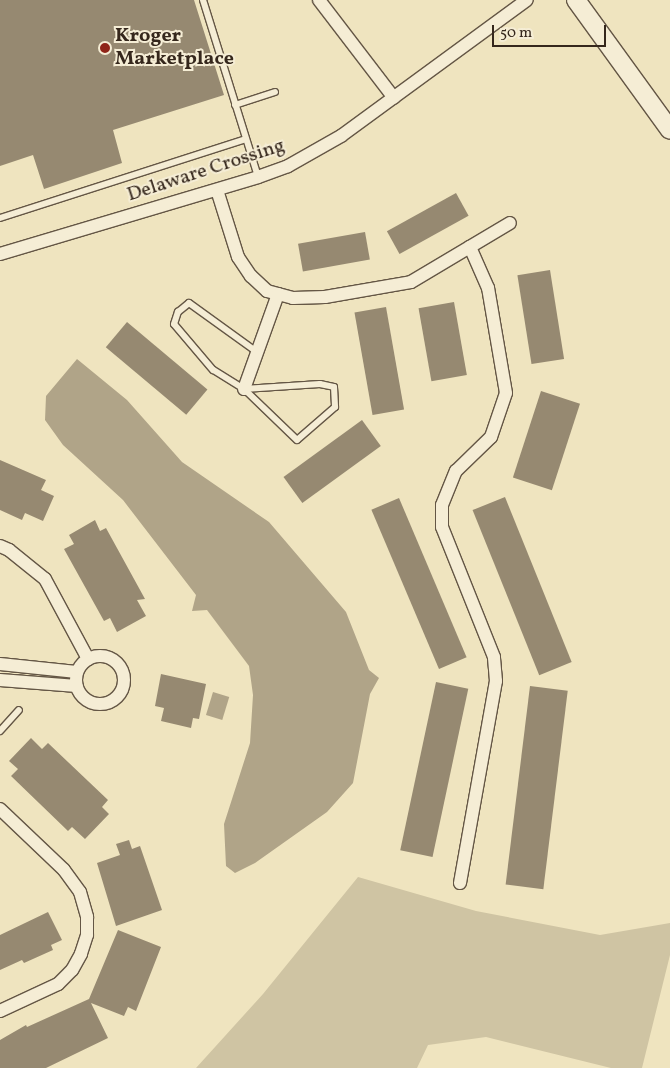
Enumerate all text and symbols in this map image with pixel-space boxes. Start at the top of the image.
scale bar [495,15,609,47]
text: 50 m [500,23,532,44]
place label: Kroger Marketplace [115,24,234,71]
marker: Kroger Marketplace [99,42,111,54]
street label: Delaware Crossing [124,134,288,208]

